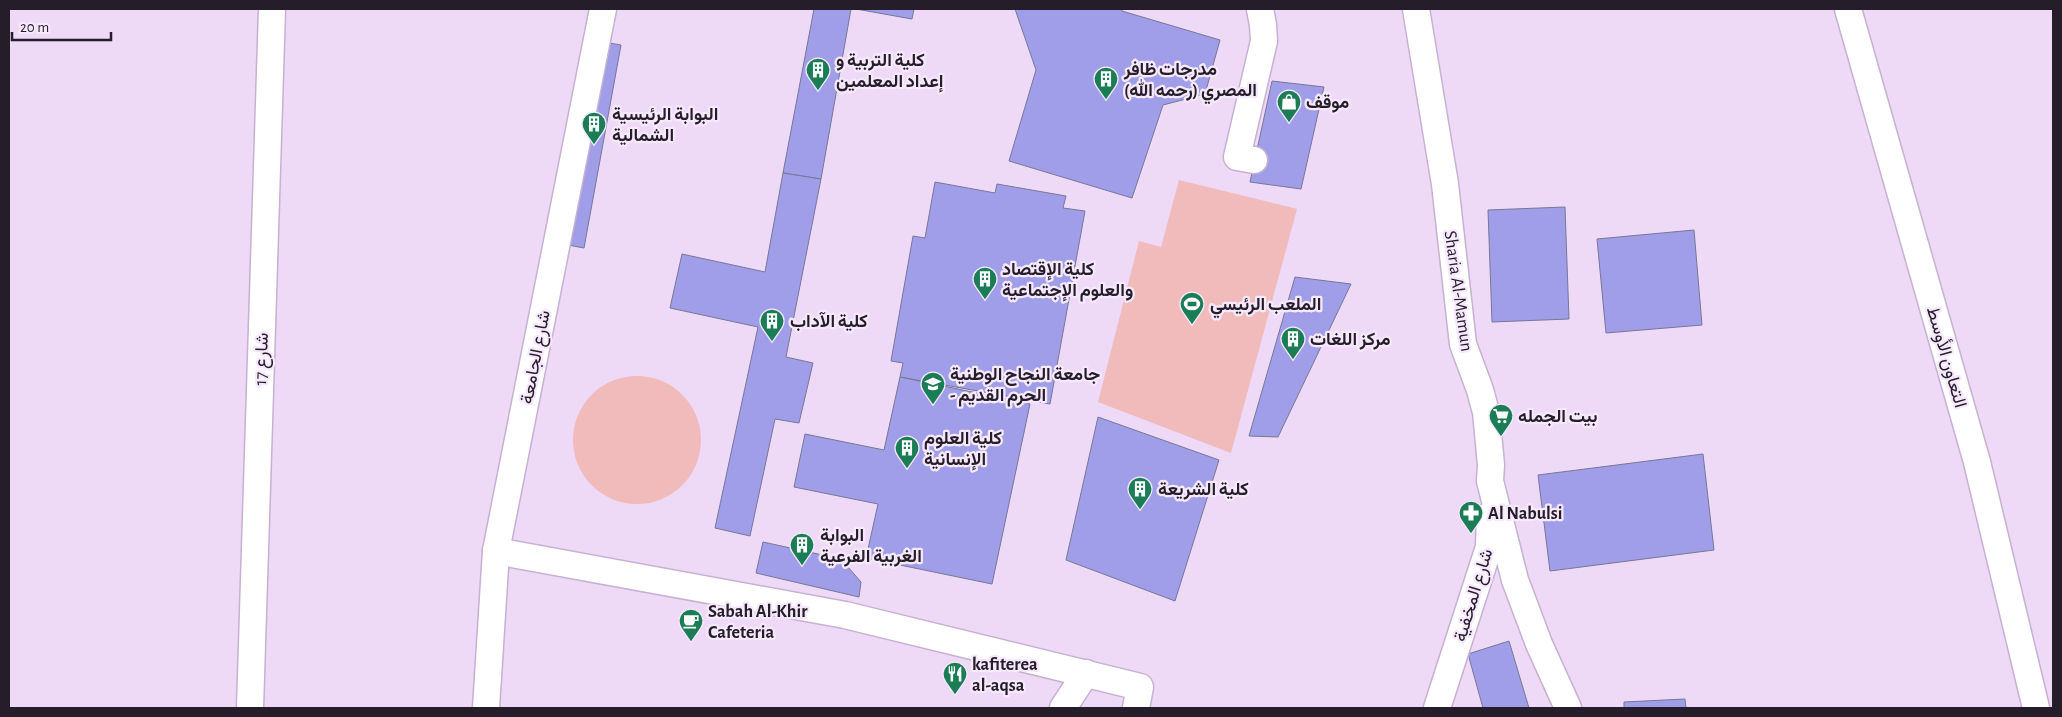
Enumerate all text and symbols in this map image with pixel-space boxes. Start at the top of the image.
scale bar [12,10,111,42]
text: 20 m [20,20,49,35]
place label: كلية التربية و إعداد المعلمين [836,52,943,93]
building icon: كلية التربية و إعداد المعلمين [805,57,831,91]
place label: مدرجات ظافر المصري (رحمه الله) [1123,60,1257,105]
building icon: مدرجات ظافر المصري (رحمه الله) [1093,66,1119,100]
shop icon: موقف [1276,89,1302,123]
place label: موقف [1306,94,1349,113]
place label: البوابة الرئيسية الشمالية [612,106,718,146]
building icon: البوابة الرئيسية الشمالية [581,111,607,145]
street label: Sharia Al-Mamun [1441,230,1475,353]
place label: كلية الإقتصاد والعلوم الإجتماعية [1002,261,1133,302]
building icon: كلية الإقتصاد والعلوم الإجتماعية [972,266,998,300]
sports icon: الملعب الرئيسي [1179,291,1205,325]
place label: الملعب الرئيسي [1210,296,1321,319]
street label: التعاون الأوسط [1922,304,1971,410]
building icon: كلية الآداب [759,308,785,342]
street label: شارع الجامعة [518,309,556,406]
place label: كلية الآداب [790,311,868,332]
building icon: مركز اللغات [1280,326,1306,360]
place label: مركز اللغات [1310,331,1391,350]
street label: شارع 17 [252,332,274,386]
place label: جامعة النجاح الوطنية - الحرم القديم [950,366,1100,407]
school or university icon: جامعة النجاح الوطنية - الحرم القديم [920,371,946,405]
supermarket icon: بيت الجمله [1488,403,1514,437]
place label: بيت الجمله [1518,408,1598,427]
place label: كلية العلوم الإنسانية [924,430,1002,471]
building icon: كلية العلوم الإنسانية [894,435,920,469]
building icon: كلية الشريعة [1127,476,1153,510]
place label: كلية الشريعة [1158,481,1249,500]
pharmacy icon: Al Nabulsi [1458,500,1484,534]
place label: Al Nabulsi [1488,505,1562,523]
place label: البوابة الغربية الفرعية [820,527,922,567]
building icon: البوابة الغربية الفرعية [789,532,815,566]
street label: شارع المخفية [1451,547,1499,644]
place label: Sabah Al-Khir Cafeteria [708,603,808,642]
cafe icon: Sabah Al-Khir Cafeteria [678,608,704,642]
place label: kafiterea al-aqsa [972,656,1038,695]
restaurant icon: kafiterea al-aqsa [942,661,968,695]

